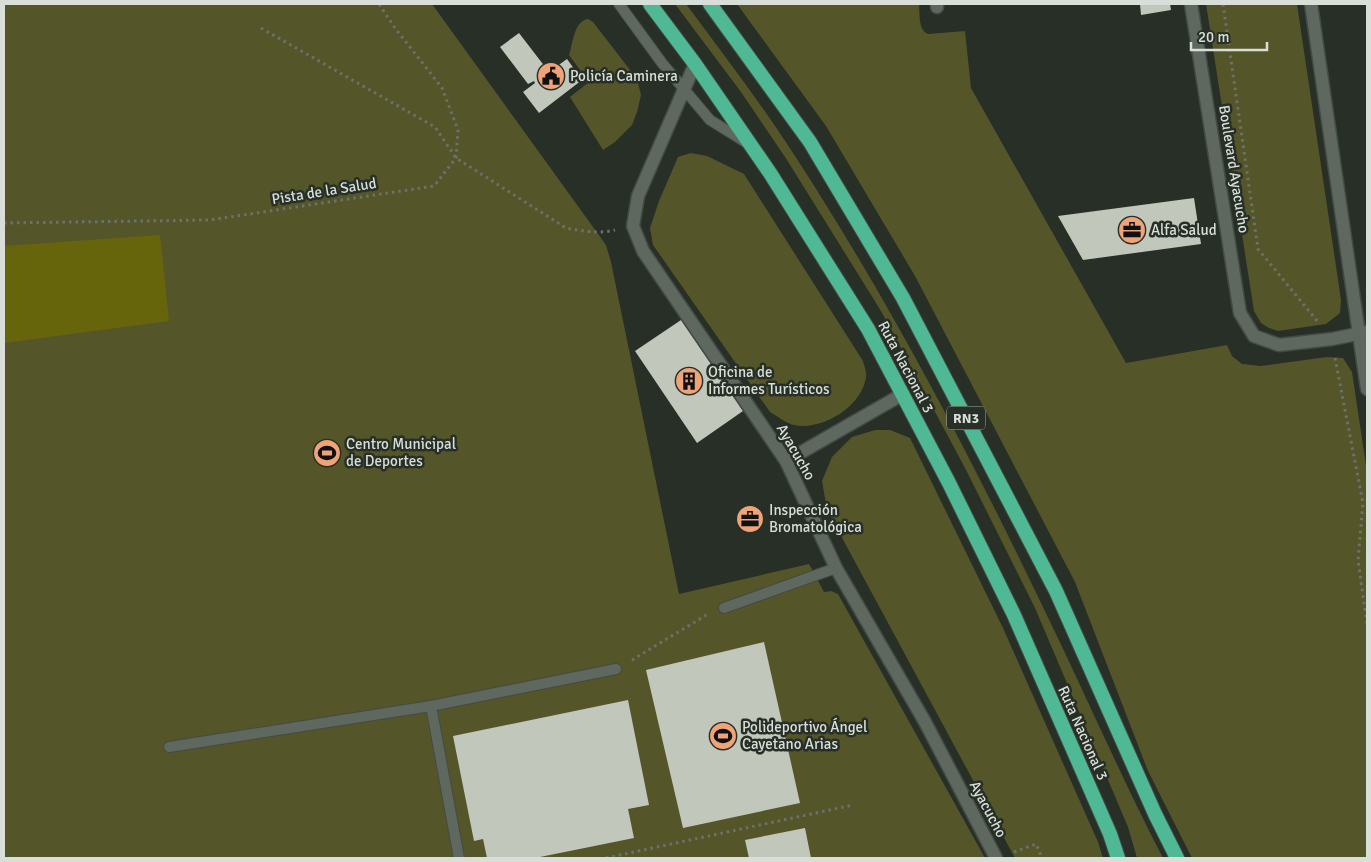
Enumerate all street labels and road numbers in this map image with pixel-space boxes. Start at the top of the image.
street label: Boulevard Ayacucho [1215,104,1253,234]
street label: Pista de la Salud [270,174,378,208]
street label: Ruta Nacional 3 [874,318,938,416]
road number: RN3 [947,406,985,429]
street label: Ayacucho [773,421,819,483]
street label: Ruta Nacional 3 [1054,683,1112,783]
street label: Ayacucho [966,778,1011,841]

